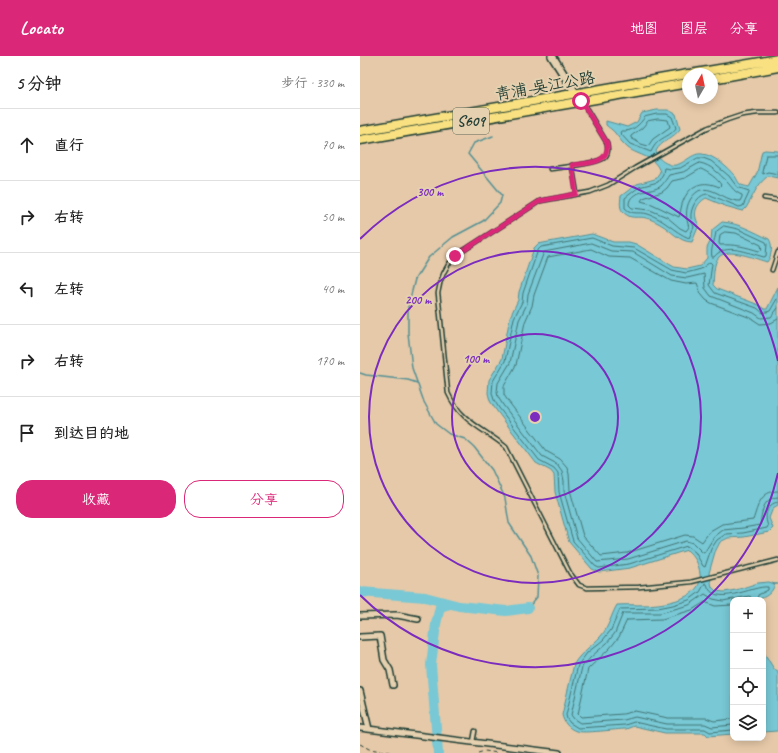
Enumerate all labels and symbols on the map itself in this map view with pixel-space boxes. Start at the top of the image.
street label: 青浦-吴江公路 [494,67,597,105]
north arrow [682,68,718,104]
route start [572,92,590,110]
road number: S609 [453,108,489,134]
text: 300 m [417,184,444,200]
route end [446,247,464,265]
text: 200 m [405,292,432,308]
text: 100 m [463,351,490,367]
centre of rings [528,410,542,424]

